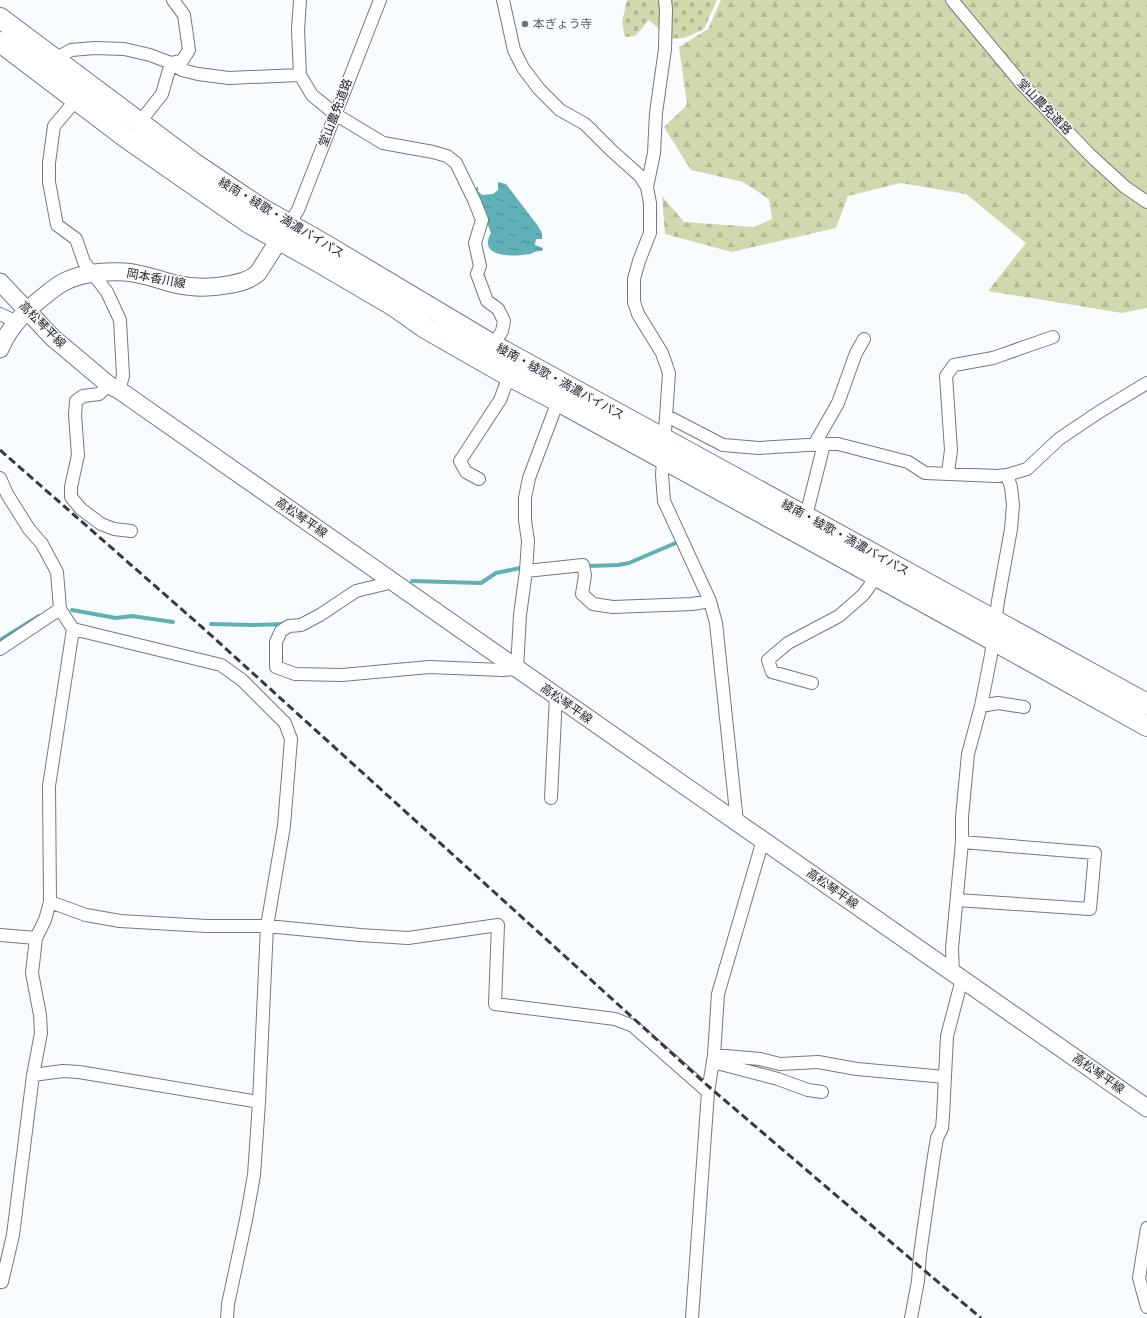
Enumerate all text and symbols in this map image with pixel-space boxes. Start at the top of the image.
place label: 本ぎょう寺 [533,17,592,32]
marker: 本ぎょう寺 [520,19,530,29]
street label: 堂山農免道路 [1014,76,1074,138]
street label: 堂山農免道路 [316,77,356,149]
street label: 綾南・綾歌・満濃バイパス [216,175,346,261]
street label: 岡本香川線 [125,266,187,292]
street label: 高松琴平線 [15,298,69,352]
street label: 綾南・綾歌・満濃バイパス [493,341,627,423]
street label: 高松琴平線 [272,495,330,541]
street label: 綾南・綾歌・満濃バイパス [778,497,912,579]
street label: 高松琴平線 [537,681,595,727]
street label: 高松琴平線 [803,866,861,912]
street label: 高松琴平線 [1069,1051,1127,1097]

